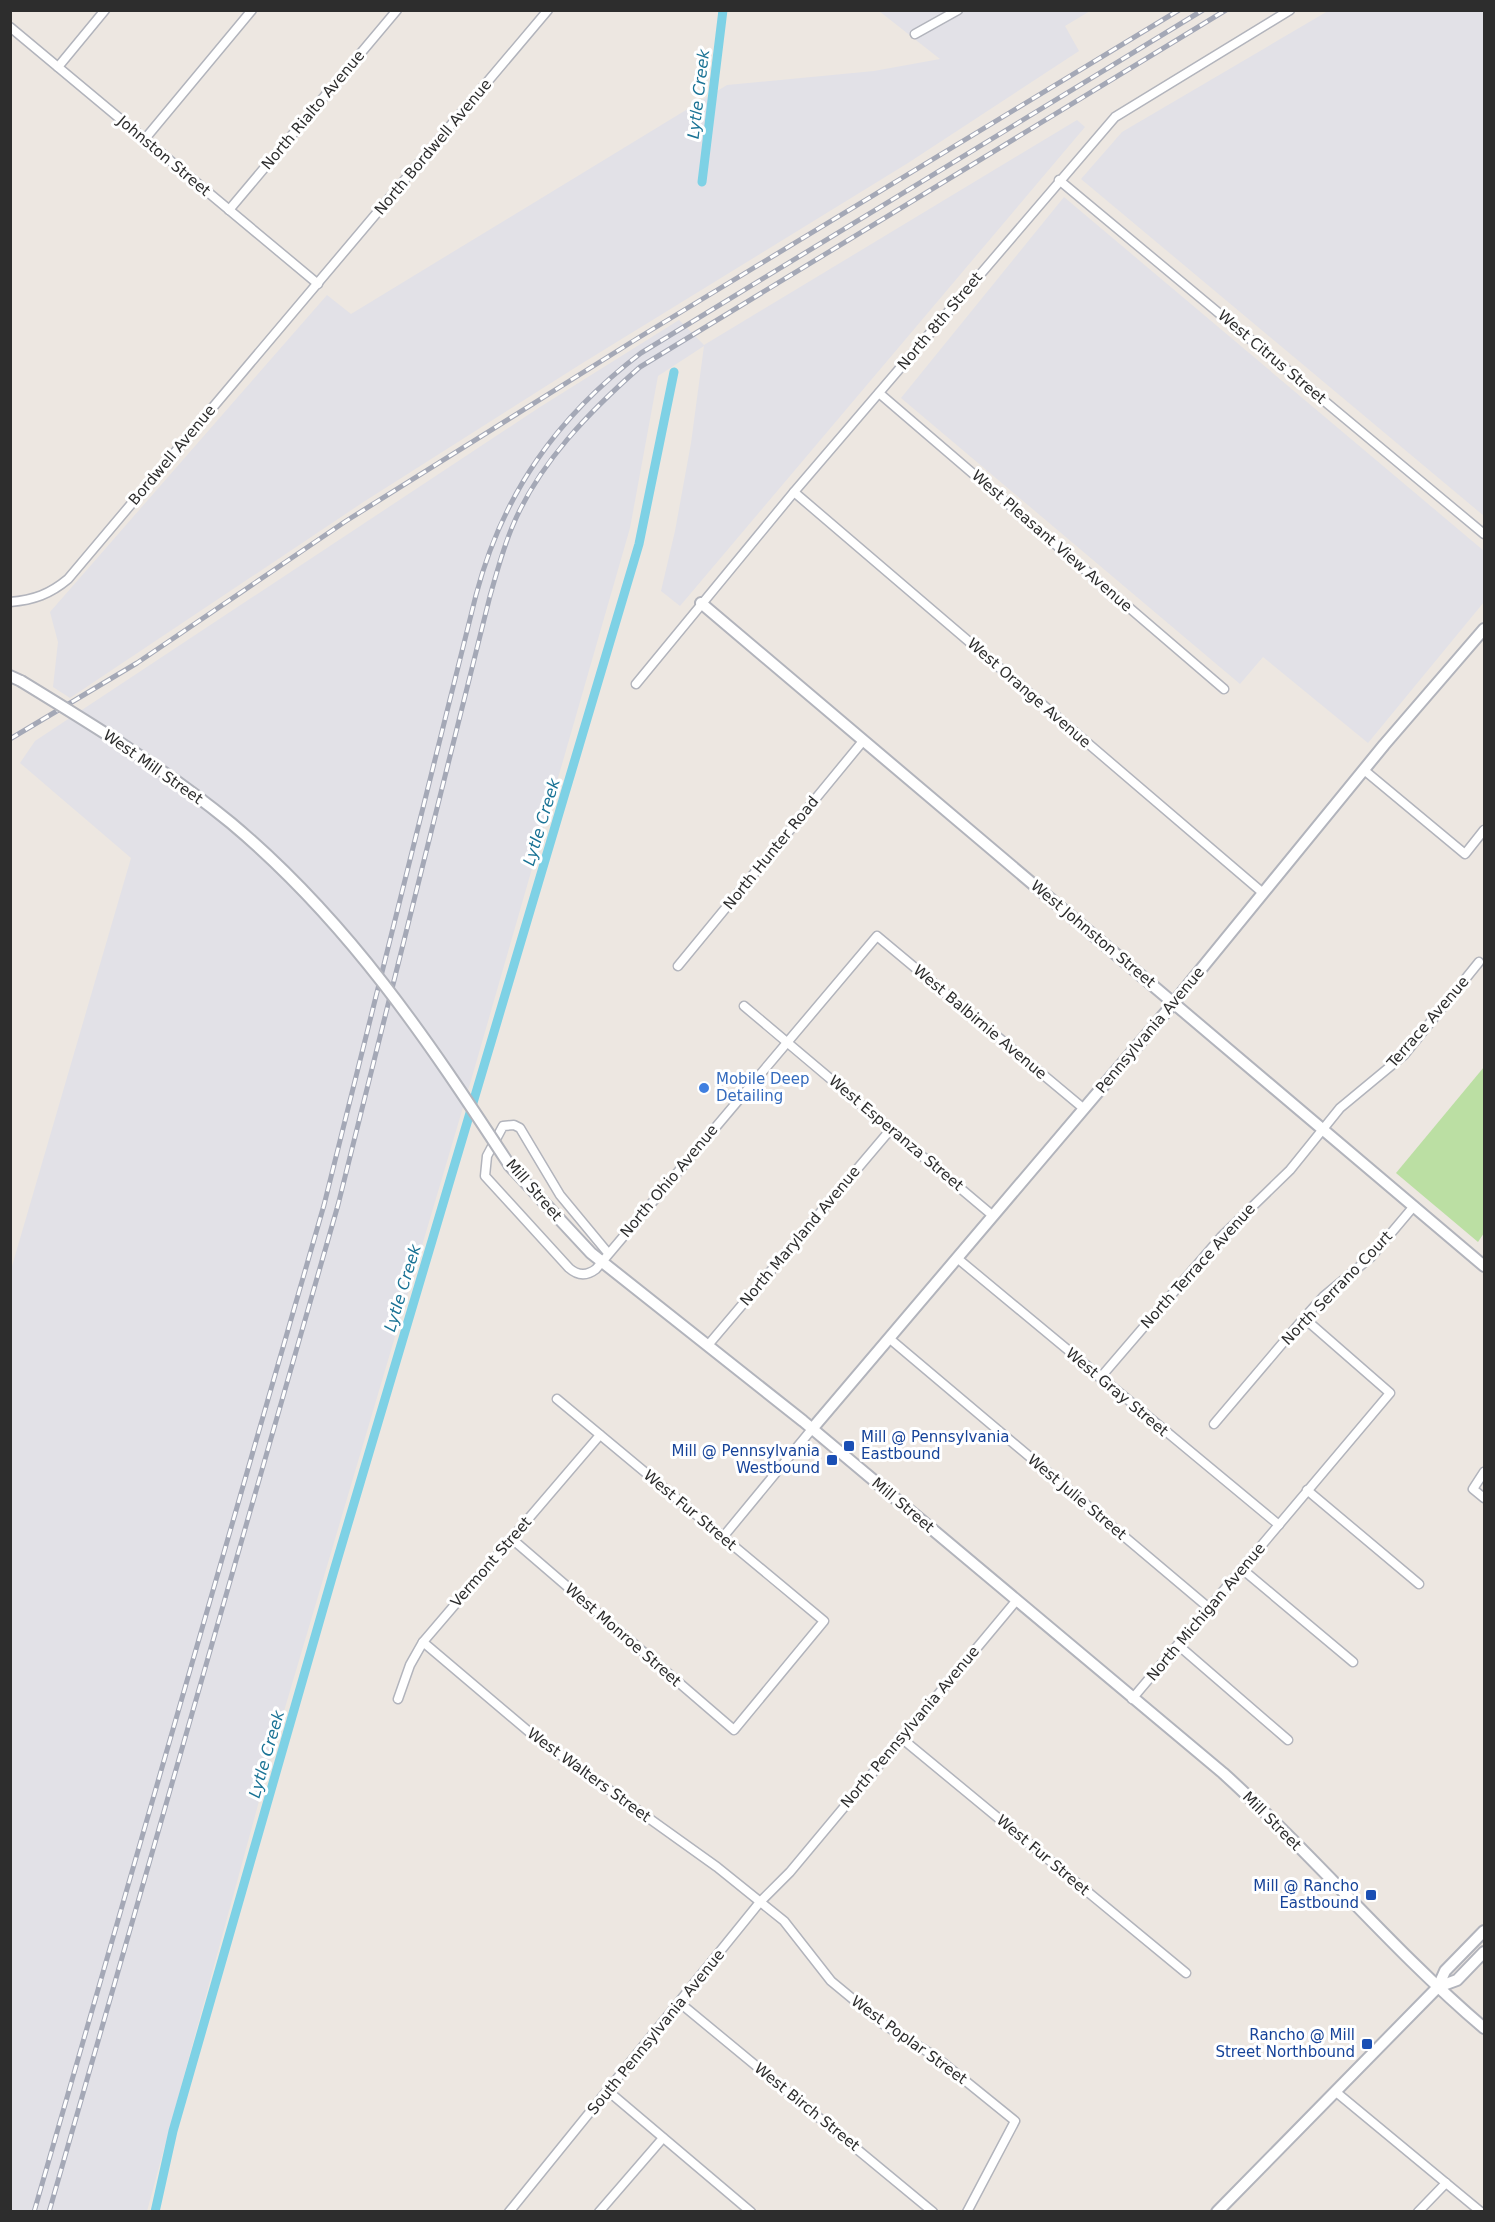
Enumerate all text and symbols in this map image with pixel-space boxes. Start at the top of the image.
street label: North Rialto Avenue [258,47,368,173]
water label: Lytle Creek [684,47,714,140]
street label: North Bordwell Avenue [371,75,495,219]
street label: Johnston Street [113,111,214,200]
street label: North 8th Street [894,268,986,374]
street label: West Citrus Street [1214,306,1330,408]
street label: Bordwell Avenue [125,401,219,509]
street label: West Pleasant View Avenue [968,466,1136,616]
street label: West Orange Avenue [964,635,1094,751]
street label: West Mill Street [100,726,206,808]
water label: Lytle Creek [519,776,564,868]
street label: North Hunter Road [720,793,822,913]
street label: West Johnston Street [1027,877,1159,991]
street label: West Balbirnie Avenue [910,961,1050,1083]
street label: Pennsylvania Avenue [1092,963,1208,1097]
street label: Terrace Avenue [1383,973,1473,1072]
place label: Mobile Deep Detailing [716,1070,810,1105]
street label: West Esperanza Street [825,1071,967,1195]
marker: Mobile Deep Detailing [697,1081,711,1095]
street label: North Ohio Avenue [617,1121,721,1241]
street label: Mill Street [502,1155,566,1225]
street label: North Maryland Avenue [736,1162,864,1310]
street label: North Terrace Avenue [1137,1200,1259,1332]
street label: North Serrano Court [1278,1227,1396,1349]
water label: Lytle Creek [380,1242,425,1334]
street label: West Gray Street [1062,1344,1172,1440]
place label: Mill @ Pennsylvania Eastbound [861,1428,1010,1463]
marker: Mill @ Pennsylvania Eastbound [842,1439,856,1453]
place label: Mill @ Pennsylvania Westbound [671,1442,820,1477]
street label: West Julie Street [1024,1450,1130,1544]
marker: Mill @ Pennsylvania Westbound [825,1453,839,1467]
street label: West Fur Street [640,1466,740,1554]
street label: Mill Street [868,1474,938,1536]
street label: Vermont Street [447,1513,535,1611]
street label: North Michigan Avenue [1143,1539,1269,1685]
street label: West Monroe Street [561,1580,685,1690]
street label: North Pennsylvania Avenue [837,1642,983,1812]
water label: Lytle Creek [245,1707,288,1800]
street label: West Walters Street [524,1724,654,1826]
street label: Mill Street [1239,1788,1305,1854]
street label: West Fur Street [993,1811,1093,1899]
place label: Mill @ Rancho Eastbound [1253,1877,1359,1912]
marker: Mill @ Rancho Eastbound [1364,1888,1378,1902]
street label: South Pennsylvania Avenue [584,1946,728,2118]
street label: West Poplar Street [848,1992,971,2088]
place label: Rancho @ Mill Street Northbound [1215,2026,1355,2061]
marker: Rancho @ Mill Street Northbound [1360,2037,1374,2051]
street label: West Birch Street [751,2059,863,2155]

